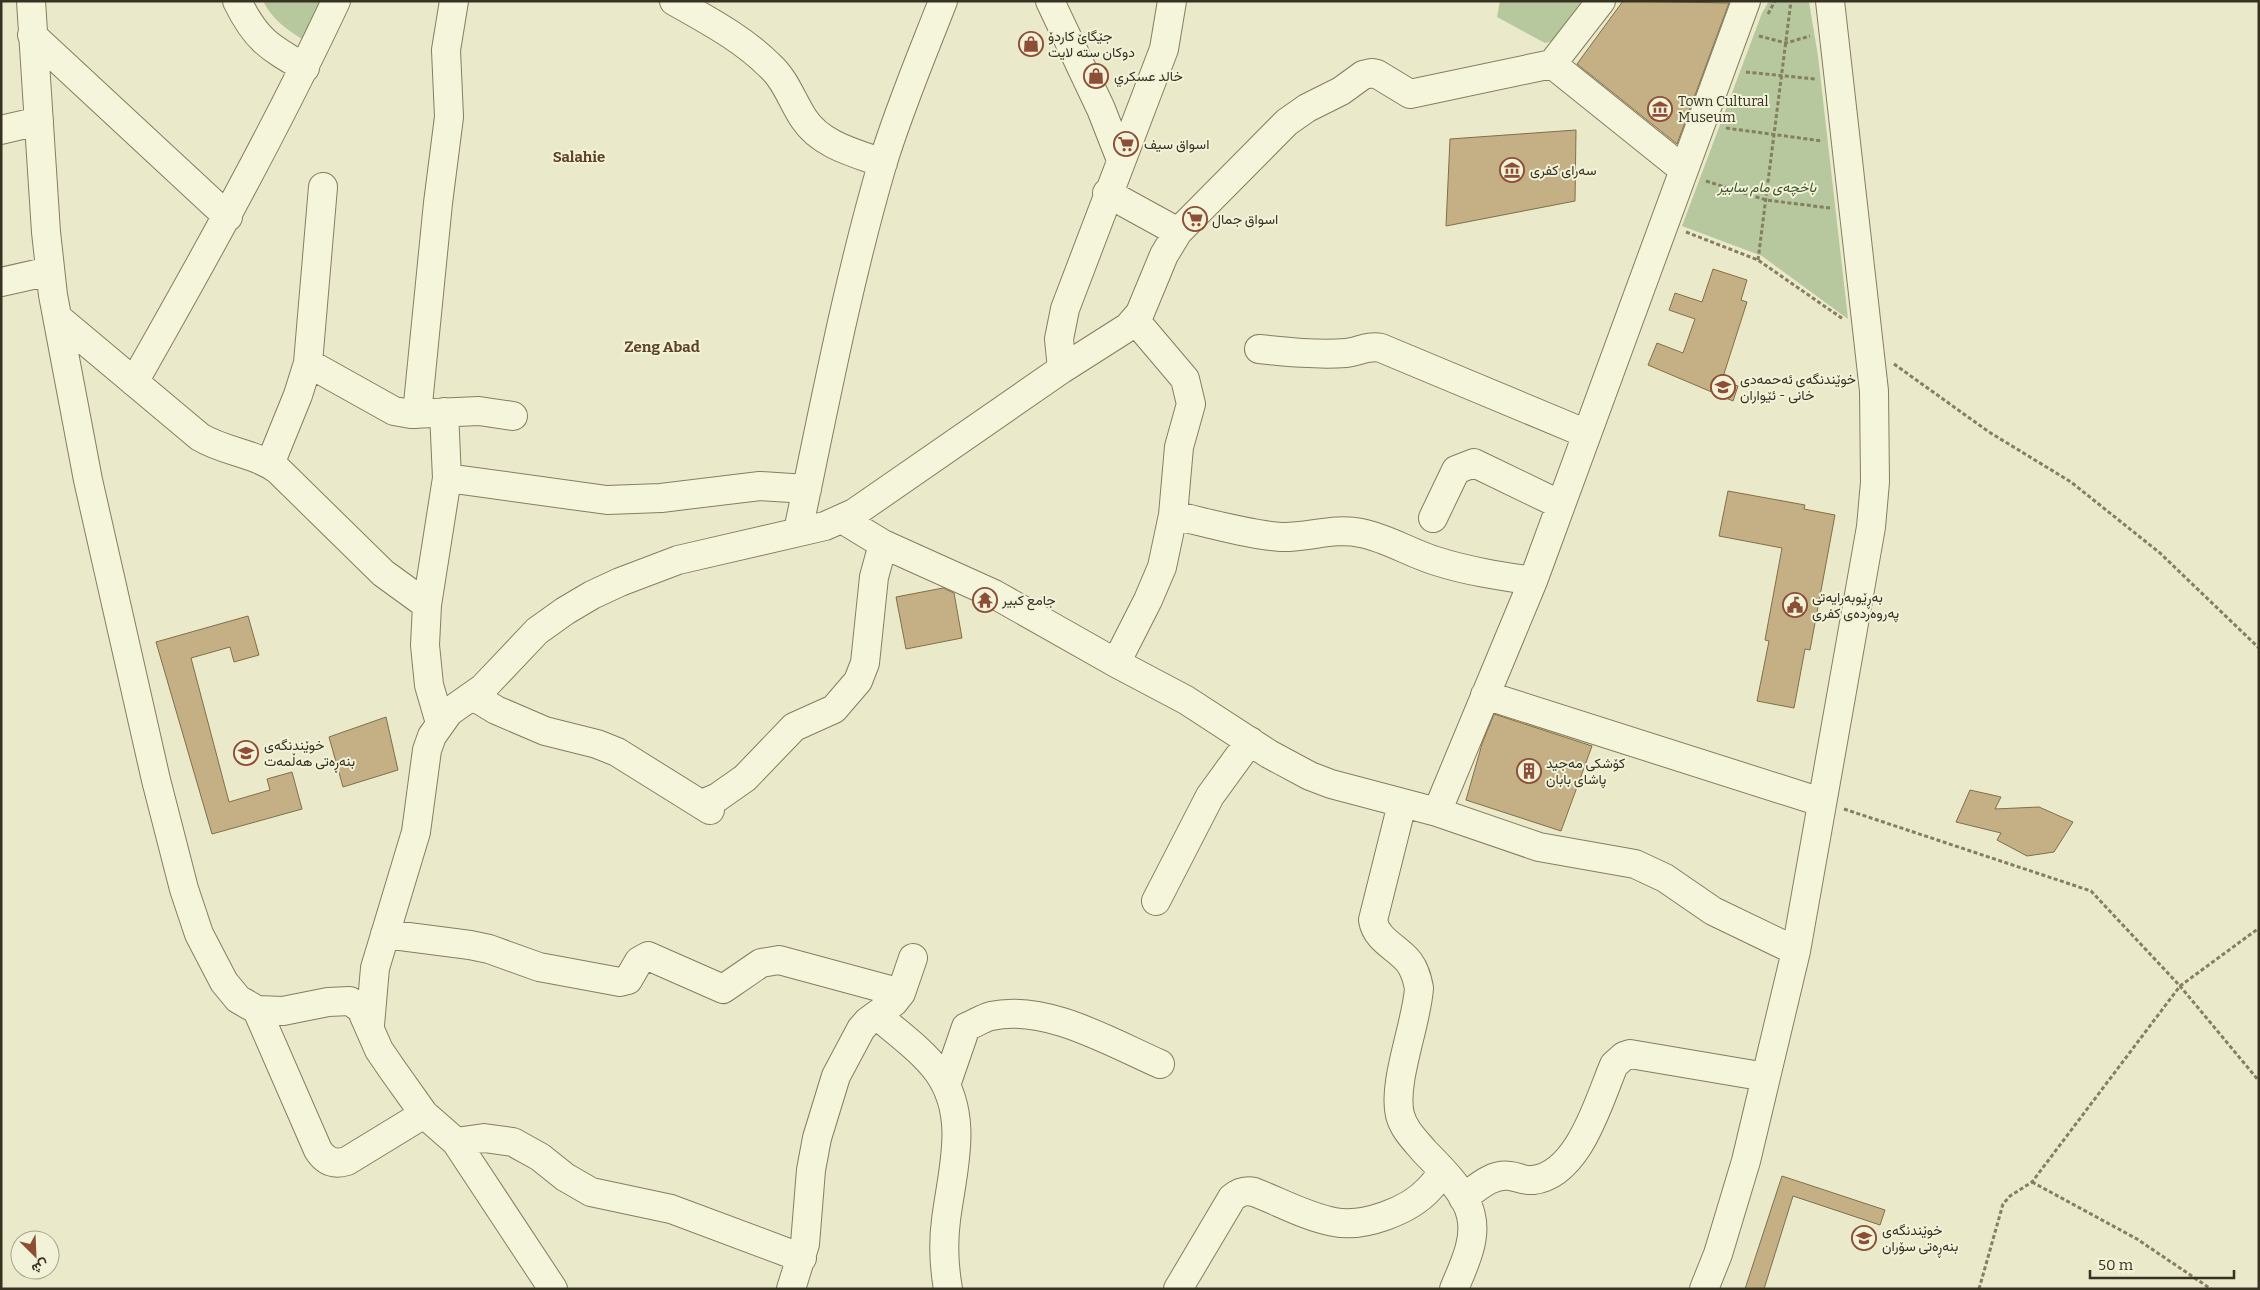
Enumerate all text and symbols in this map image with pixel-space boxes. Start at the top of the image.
place label: جێگاێ کاردۆ دوکان ستە لایت [1048,28,1135,61]
shop icon: جێگاێ کاردۆ دوکان ستە لایت [1018,31,1044,57]
shop icon: خالد عسکري [1083,63,1109,89]
place label: خالد عسکري [1114,68,1183,88]
place label: Town Cultural Museum [1678,93,1769,126]
museum icon: Town Cultural Museum [1647,96,1673,122]
supermarket icon: اسواق سيف [1113,131,1139,157]
place label: اسواق سيف [1144,136,1209,153]
district label: Salahie [553,148,605,166]
museum icon: سەرای کفری [1499,157,1525,183]
place label: سەرای کفری [1530,162,1597,179]
park label: باخچەی مام سابیر [1717,179,1817,197]
supermarket icon: اسواق جمال [1182,206,1208,232]
place label: اسواق جمال [1212,211,1278,229]
district label: Zeng Abad [624,338,700,356]
place label: خوێندنگەی ئەحمەدی خانی - ئێواران [1740,371,1856,404]
school or university icon: خوێندنگەی ئەحمەدی خانی - ئێواران [1710,374,1736,400]
temple icon: جامع كبير [972,587,998,613]
place label: بەڕێوبەرایەتی پەروەردەی کفری [1812,589,1899,623]
place label: جامع كبير [1001,592,1056,611]
public building icon: بەڕێوبەرایەتی پەروەردەی کفری [1782,592,1808,618]
place label: خوێندنگەی بنەڕەتی هەڵمەت [264,737,355,773]
school or university icon: خوێندنگەی بنەڕەتی هەڵمەت [233,740,259,766]
place label: کۆشکی مەجید پاشای بابان [1546,755,1625,789]
building icon: کۆشکی مەجید پاشای بابان [1516,758,1542,784]
place label: خوێندنگەی بنەڕەتی سۆران [1882,1222,1958,1258]
school or university icon: خوێندنگەی بنەڕەتی سۆران [1851,1225,1877,1251]
north arrow [10,1230,60,1280]
scale bar [2090,1248,2234,1280]
text: ش [29,1255,51,1278]
text: 50 m [2098,1256,2134,1274]

